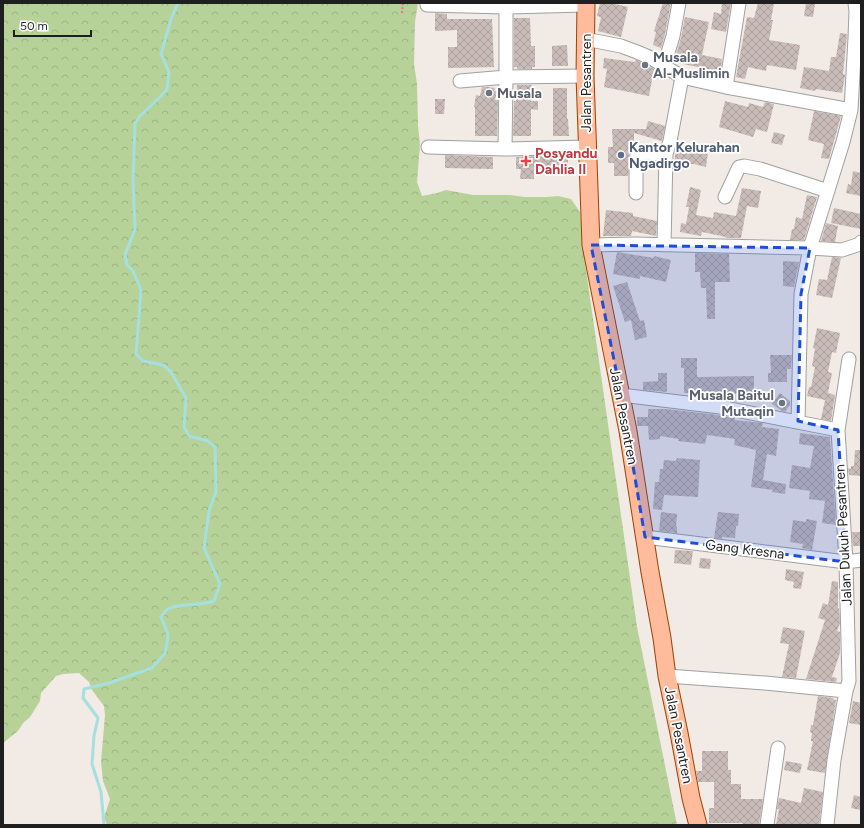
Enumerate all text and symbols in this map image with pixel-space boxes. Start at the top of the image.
scale bar [14,12,91,38]
text: 50 m [20,19,48,33]
street label: Jalan Pesantren [578,34,595,132]
place label: Musala Al-Muslimin [653,49,730,82]
marker: Musala Al-Muslimin [640,60,650,70]
place label: Musala [497,85,542,102]
marker: Musala [484,88,494,98]
place label: Kantor Kelurahan Ngadirgo [629,139,740,172]
place label: Posyandu Dahlia II [535,145,598,178]
marker: Kantor Kelurahan Ngadirgo [616,150,626,160]
marker: Posyandu Dahlia II [520,155,532,167]
street label: Jalan Pesantren [606,366,641,466]
place label: Musala Baitul Mutaqin [689,387,774,420]
marker: Musala Baitul Mutaqin [777,398,787,408]
street label: Jalan Dukuh Pesantren [831,464,856,606]
street label: Gang Kresna [704,536,785,563]
street label: Jalan Pesantren [661,685,696,785]

